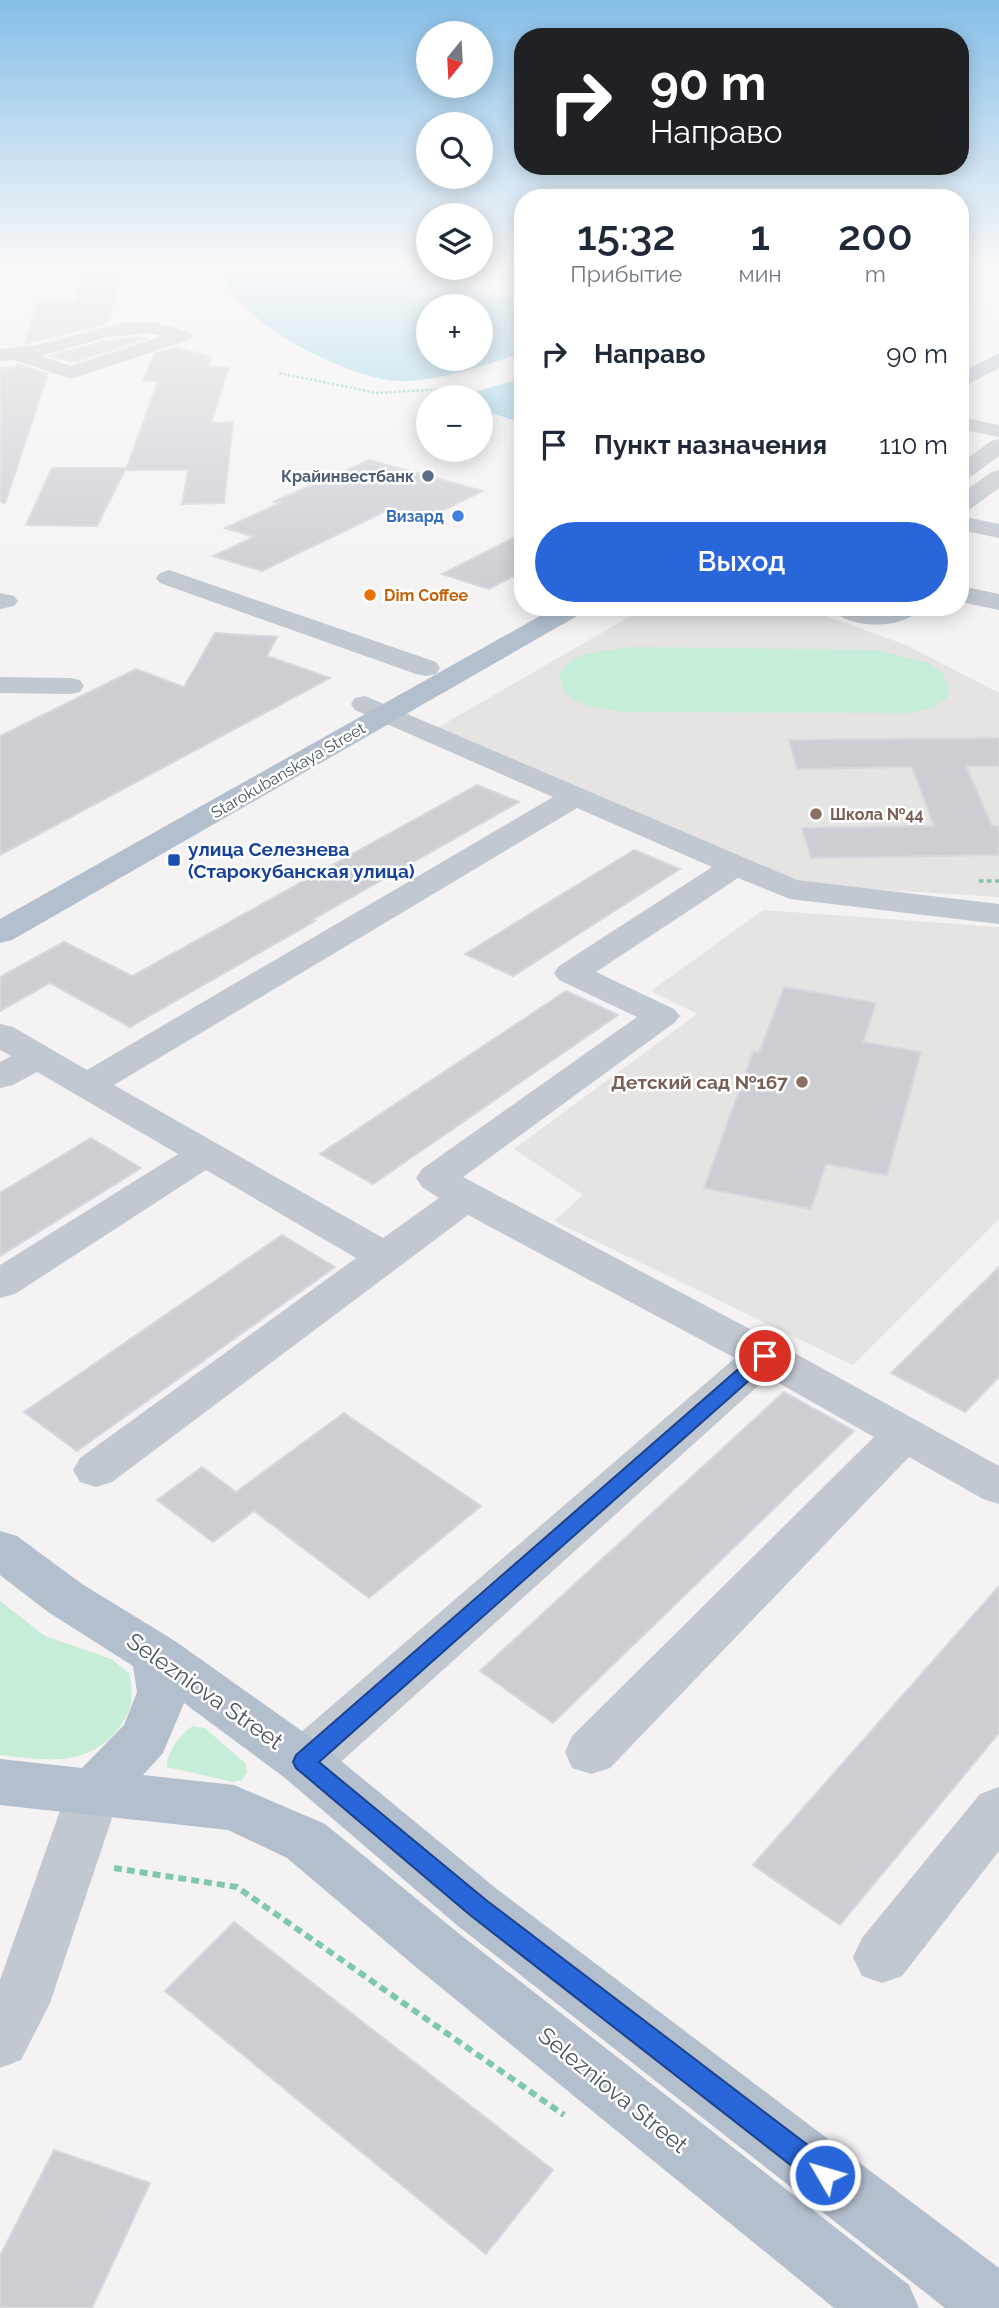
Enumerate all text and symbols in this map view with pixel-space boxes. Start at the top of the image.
north arrow [416,21,494,98]
map controls [416,21,493,462]
text: 90 m [650,54,766,111]
icon: right [535,56,626,147]
button: search [416,112,493,189]
text: Направо [650,113,782,150]
button: layers [416,203,493,280]
text: 15:32 [577,211,675,260]
text: 1 [750,211,770,260]
text: 200 [838,211,913,260]
text: Прибытие [570,260,682,287]
text: мин [739,260,782,287]
text: m [865,260,886,287]
button: + [416,294,493,371]
icon: right [535,335,573,373]
text: Направо [594,339,705,369]
text: 90 m [886,339,948,369]
button: − [416,385,493,462]
icon: arrive [535,426,573,464]
text: Пункт назначения [594,430,827,460]
text: 110 m [879,430,948,460]
place label: Крайинвестбанк [281,467,414,486]
marker: Крайинвестбанк [420,468,436,484]
place label: Визард [386,507,444,526]
marker: Визард [450,508,466,524]
button: Выход [535,522,948,602]
place label: Dim Coffee [384,586,469,605]
marker: Dim Coffee [362,587,378,603]
street label: Starokubanskaya Street [208,718,369,822]
place label: Школа №44 [830,805,924,824]
marker: Школа №44 [808,806,824,822]
place label: улица Селезнева (Старокубанская улица) [188,838,415,882]
marker: улица Селезнева (Старокубанская улица) [166,852,182,868]
place label: Детский сад №167 [611,1071,788,1093]
marker: Детский сад №167 [794,1074,810,1090]
pin [735,1326,795,1386]
icon: arrive [746,1337,784,1375]
street label: Selezniova Street [122,1627,289,1755]
street label: Selezniova Street [533,2021,694,2158]
position arrow [788,2138,862,2212]

